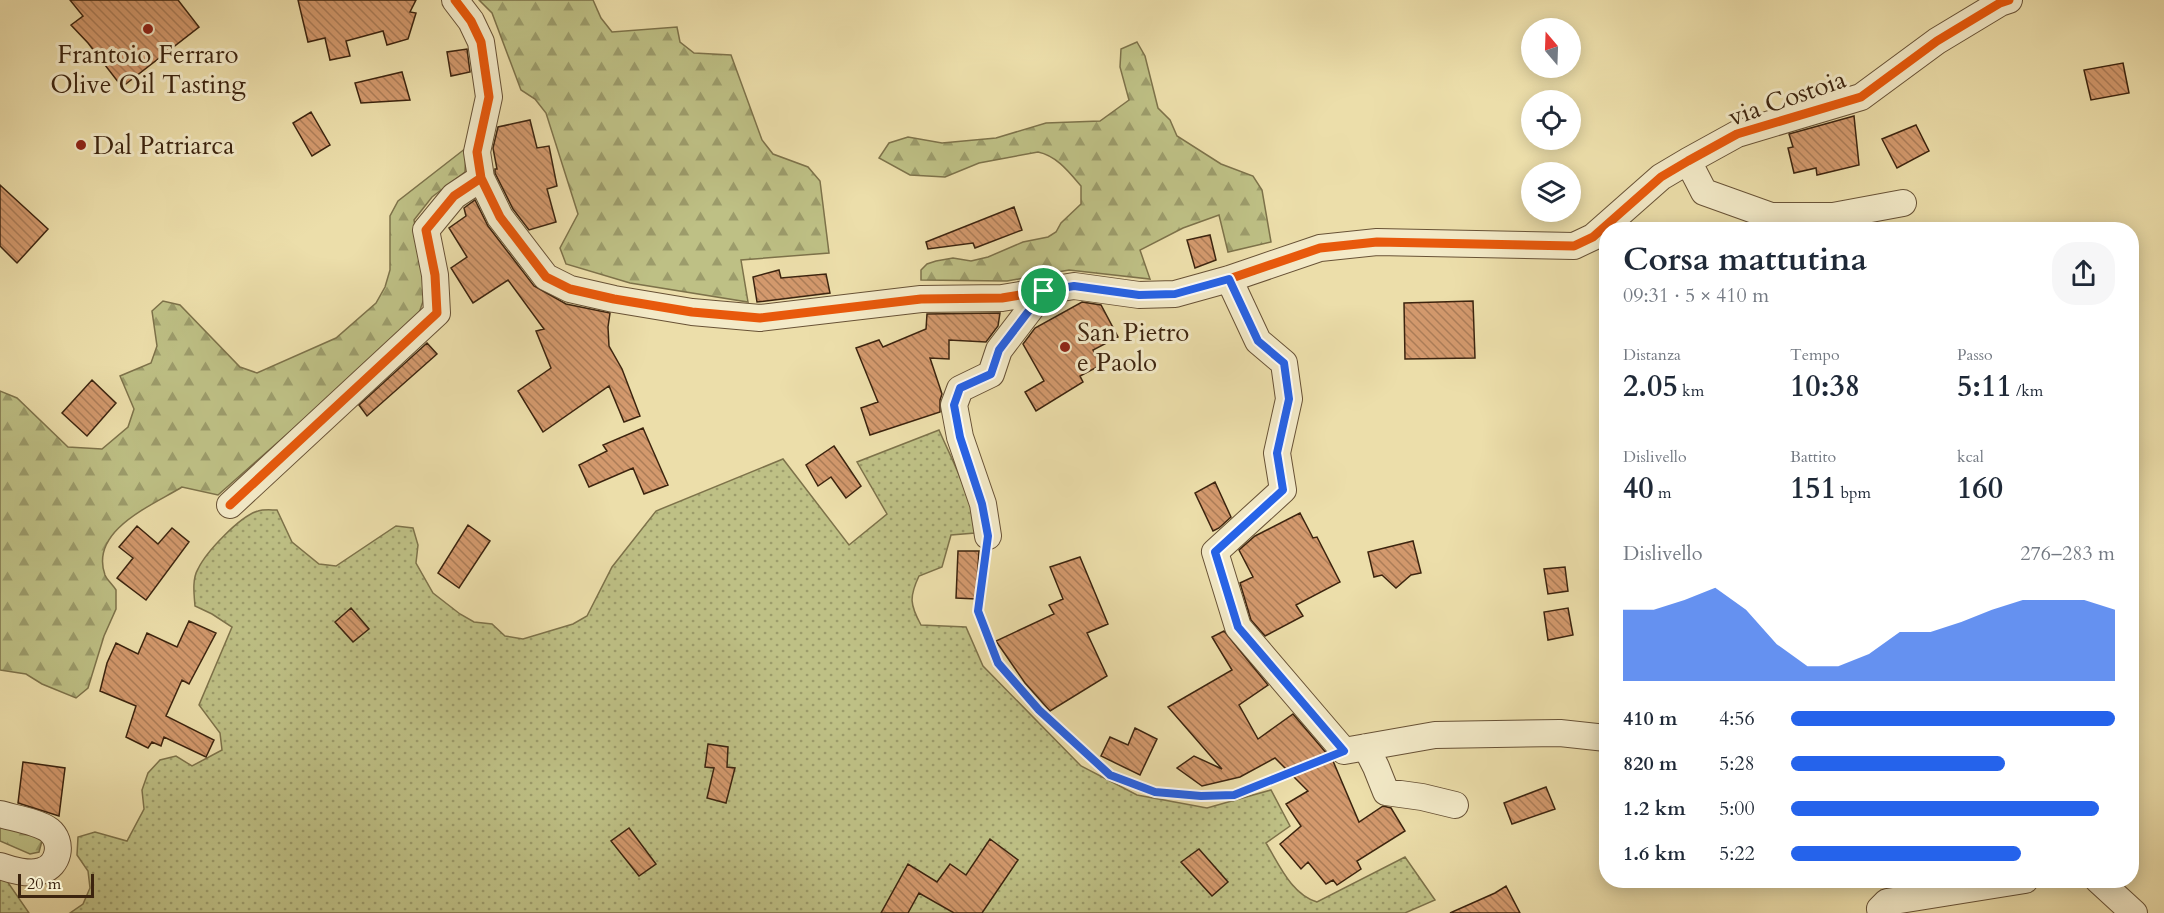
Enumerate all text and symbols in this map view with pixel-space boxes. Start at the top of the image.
north arrow [1521,18,1581,78]
map controls [1521,18,1581,222]
marker: Frantoio Ferraro Olive Oil Tasting [141,22,155,36]
place label: Frantoio Ferraro Olive Oil Tasting [50,37,246,102]
street label: via Costoia [1724,62,1850,134]
button: locate [1521,90,1581,150]
place label: Dal Patriarca [93,128,234,163]
marker: Dal Patriarca [74,138,88,152]
button: layers [1521,162,1581,222]
text: Corsa mattutina [1623,237,1867,282]
button: share [2052,242,2115,305]
pin [1018,265,1069,316]
icon: arrive [1027,274,1060,307]
text: 09:31 · 5 × 410 m [1623,282,1769,309]
place label: San Pietro e Paolo [1077,315,1189,380]
marker: San Pietro e Paolo [1058,340,1072,354]
text: Distanza [1623,344,1681,366]
text: Tempo [1790,344,1840,366]
text: Passo [1957,344,1993,366]
text: 2.05 [1623,366,1678,407]
text: 10:38 [1790,366,1860,407]
text: 5:11 [1957,366,2012,407]
text: km [1678,380,1704,402]
text: /km [2012,380,2043,402]
text: Dislivello [1623,446,1687,468]
text: Battito [1790,446,1836,468]
text: kcal [1957,446,1984,468]
text: 40 [1623,468,1654,509]
text: 151 [1790,468,1836,509]
text: 160 [1957,468,2003,509]
text: m [1654,482,1672,504]
text: bpm [1836,482,1871,504]
text: Dislivello [1623,540,1702,567]
text: 276–283 m [2020,540,2115,567]
text: 410 m [1623,705,1678,732]
text: 4:56 [1719,705,1755,732]
text: 820 m [1623,750,1678,777]
text: 5:28 [1719,750,1755,777]
text: 1.2 km [1623,795,1686,822]
text: 5:00 [1719,795,1755,822]
text: 1.6 km [1623,840,1686,867]
text: 5:22 [1719,840,1755,867]
scale bar [18,871,94,898]
text: 20 m [27,873,61,895]

